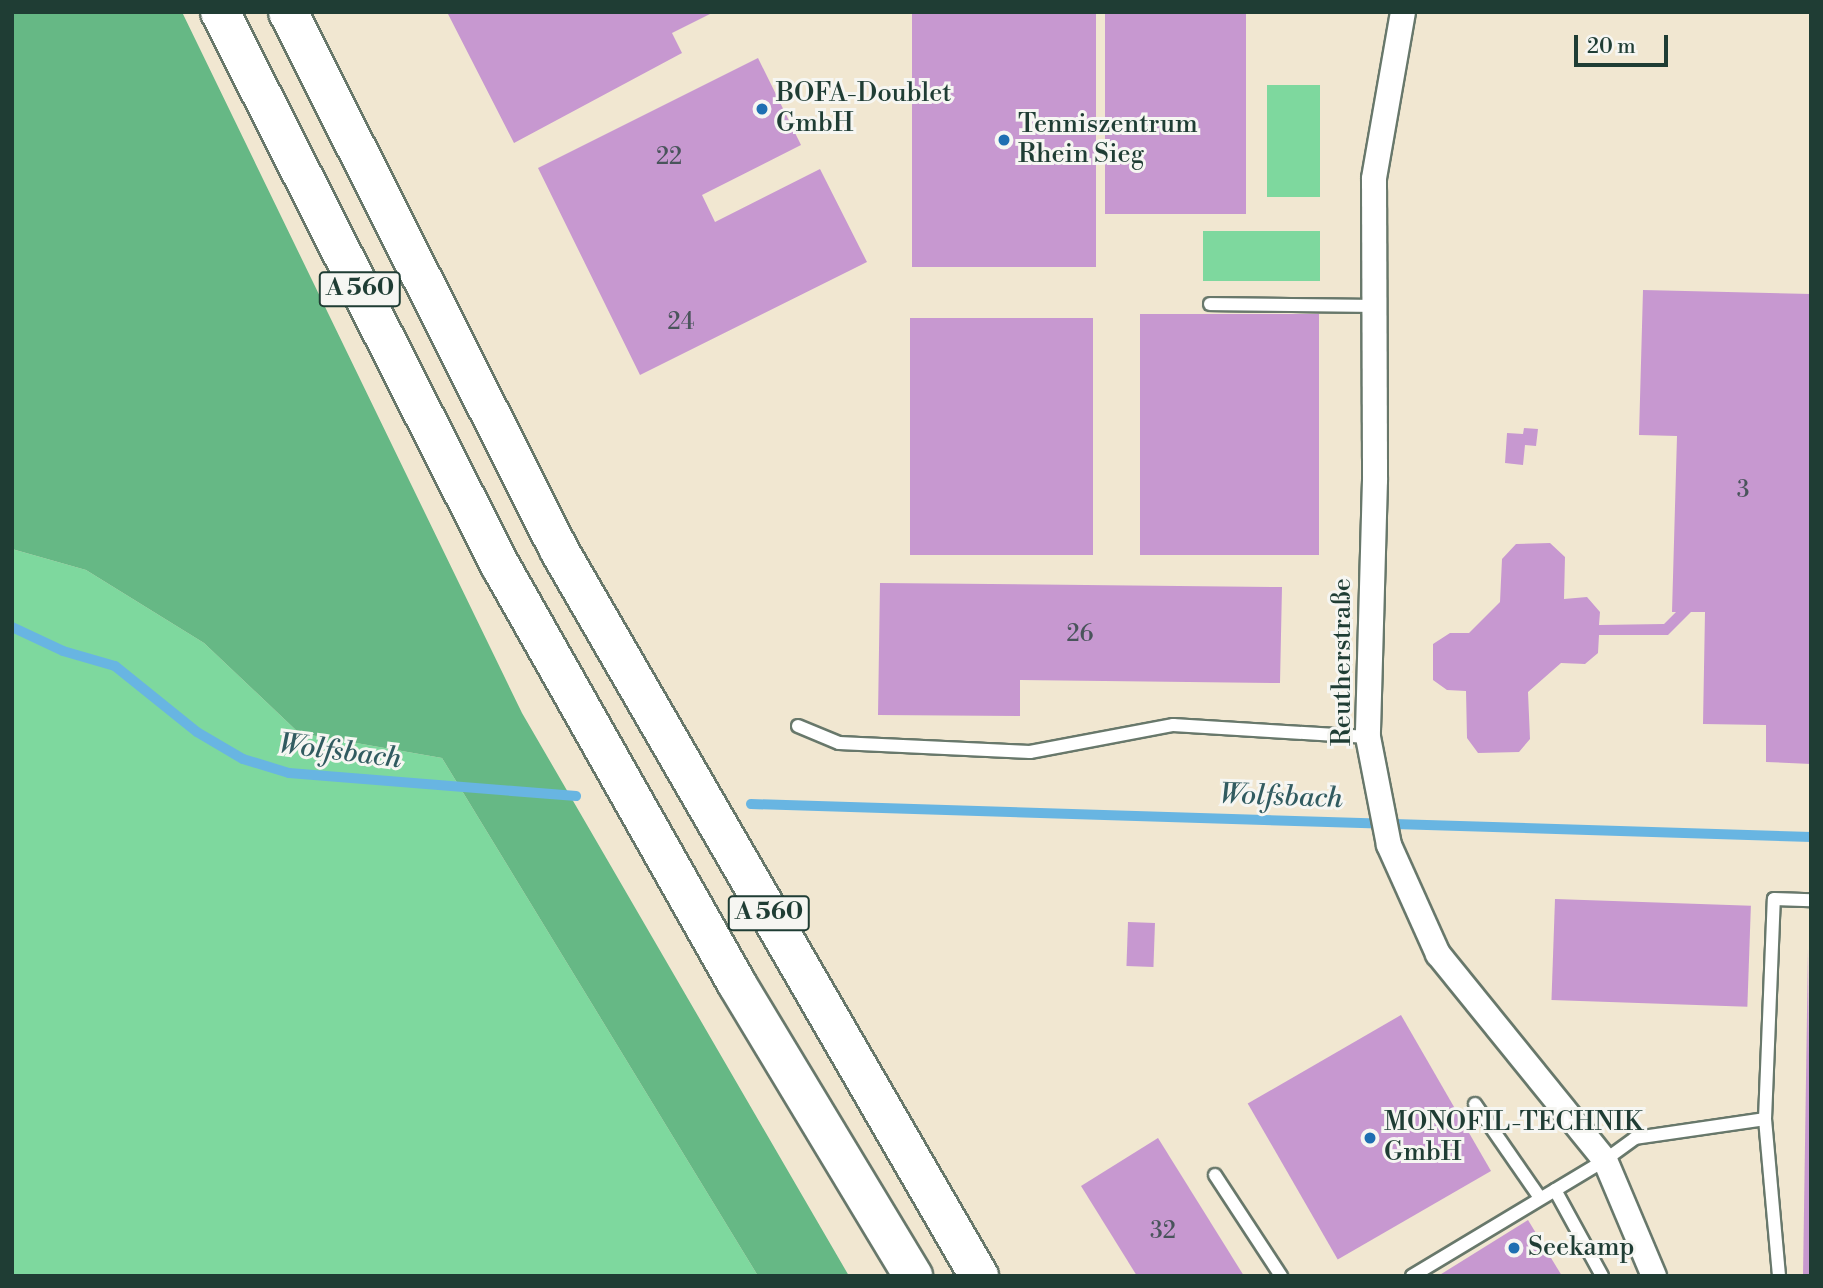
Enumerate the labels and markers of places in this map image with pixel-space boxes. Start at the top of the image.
place label: BOFA-Doublet GmbH [776,78,951,140]
marker: BOFA-Doublet GmbH [754,101,770,117]
place label: Tenniszentrum Rhein Sieg [1018,109,1198,170]
marker: Tenniszentrum Rhein Sieg [996,132,1012,148]
place label: MONOFIL-TECHNIK GmbH [1384,1107,1643,1168]
marker: MONOFIL-TECHNIK GmbH [1362,1130,1378,1146]
place label: Seekamp [1528,1232,1634,1264]
marker: Seekamp [1506,1240,1522,1256]

